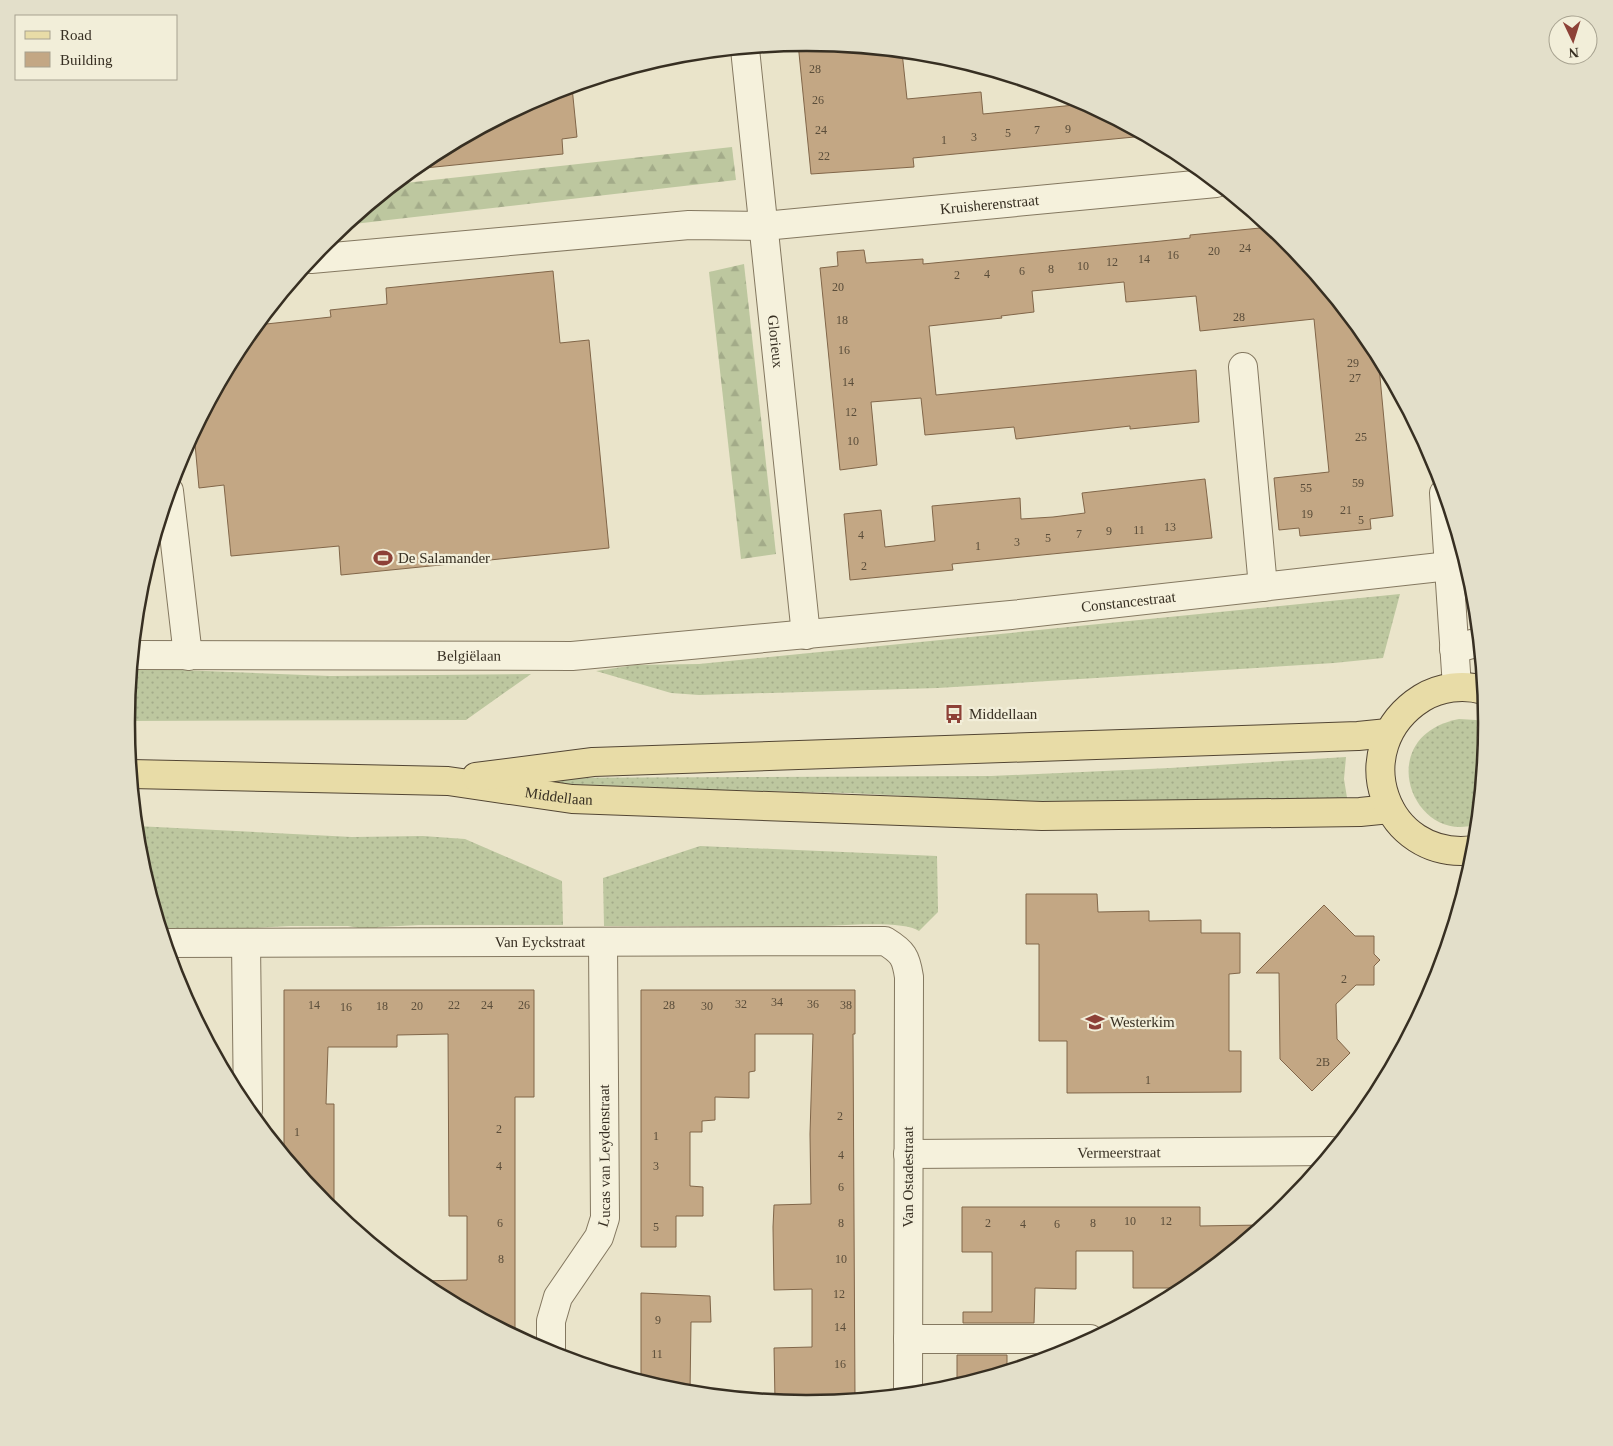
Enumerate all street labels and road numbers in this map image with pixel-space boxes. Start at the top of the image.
street label: Kruisherenstraat [939,192,1040,217]
street label: Glorieux [765,314,786,369]
street label: Constancestraat [1080,589,1177,615]
street label: Belgiëlaan [437,648,502,664]
street label: Middellaan [524,784,594,808]
street label: Van Eyckstraat [495,934,586,950]
street label: Lucas van Leydenstraat [595,1083,613,1229]
street label: Van Ostadestraat [900,1126,916,1228]
street label: Vermeerstraat [1077,1144,1162,1161]

